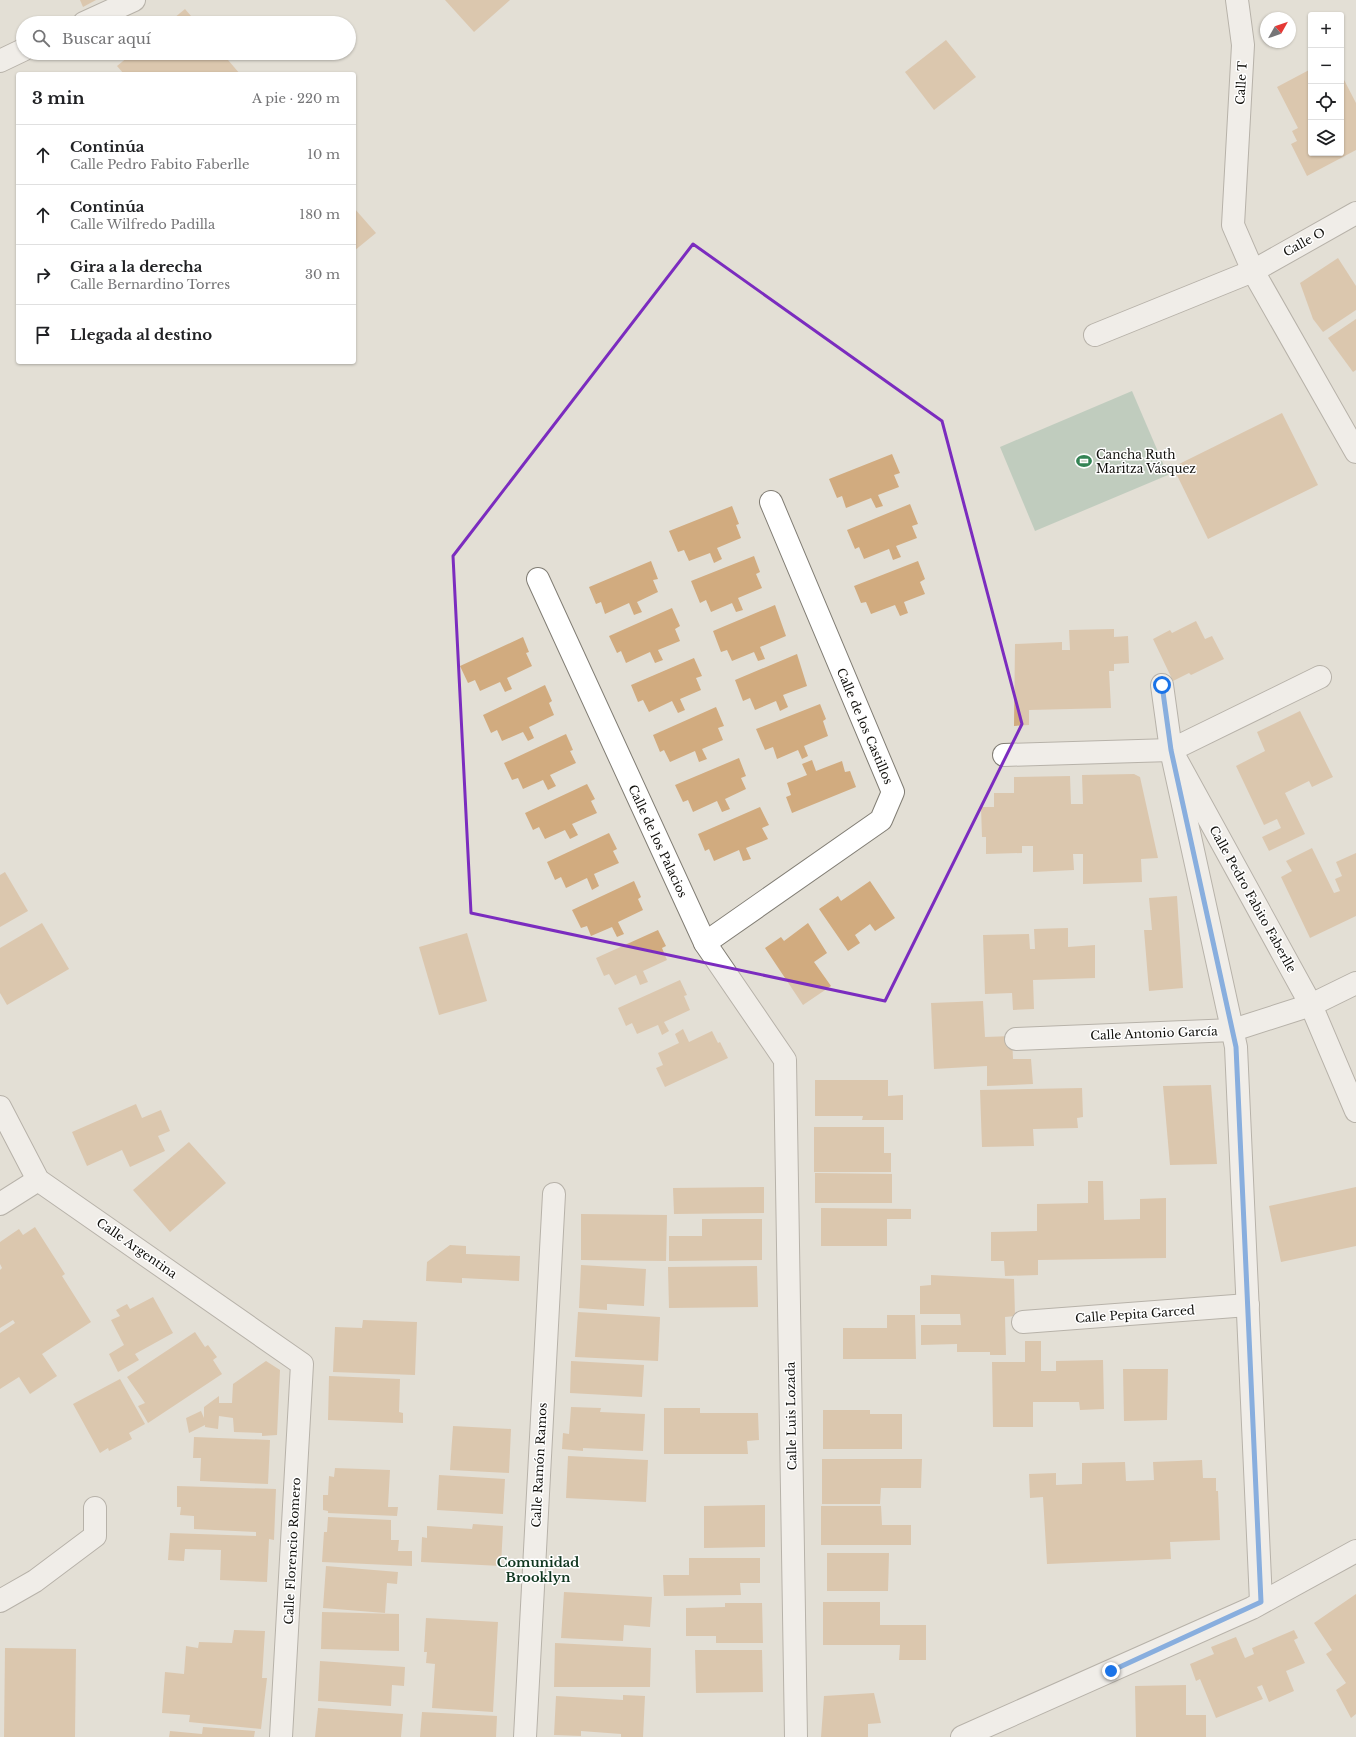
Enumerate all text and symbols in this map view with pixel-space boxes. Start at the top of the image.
north arrow [1260,12,1296,48]
map controls [1308,12,1344,156]
button: + [1308,12,1344,48]
search box [16,16,356,60]
icon: search [30,27,52,49]
text: Buscar aquí [62,29,151,48]
button: − [1308,48,1344,84]
street label: Calle T [1232,60,1250,105]
button: locate [1308,84,1344,120]
text: 3 min [32,88,85,109]
text: A pie · 220 m [252,90,340,107]
button: layers [1308,120,1344,156]
text: Continúa [70,137,144,156]
icon: ahead [32,144,54,166]
text: 10 m [307,146,340,163]
text: Calle Pedro Fabito Faberlle [70,156,249,173]
text: Continúa [70,197,144,216]
icon: ahead [32,204,54,226]
text: 180 m [299,206,340,223]
text: Calle Wilfredo Padilla [70,216,215,233]
street label: Calle O [1280,224,1328,260]
text: Gira a la derecha [70,257,202,276]
icon: right [32,264,54,286]
text: 30 m [305,266,340,283]
text: Calle Bernardino Torres [70,276,230,293]
icon: arrive [32,324,54,346]
text: Llegada al destino [70,325,212,344]
place label: Cancha Ruth Maritza Vásquez [1096,447,1196,476]
sports icon: Cancha Ruth Maritza Vásquez [1075,452,1093,470]
street label: Calle de los Castillos [834,666,896,786]
route start [1153,676,1171,694]
street label: Calle de los Palacios [625,782,691,900]
street label: Calle Pedro Fabito Faberlle [1206,823,1300,975]
street label: Calle Antonio García [1090,1023,1218,1043]
street label: Calle Argentina [94,1215,180,1282]
street label: Calle Pepita Garced [1075,1302,1195,1326]
street label: Calle Luis Lozada [783,1361,799,1470]
street label: Calle Ramón Ramos [528,1402,550,1528]
street label: Calle Florencio Romero [281,1477,303,1625]
district label: Comunidad Brooklyn [497,1554,579,1586]
route end [1102,1662,1120,1680]

